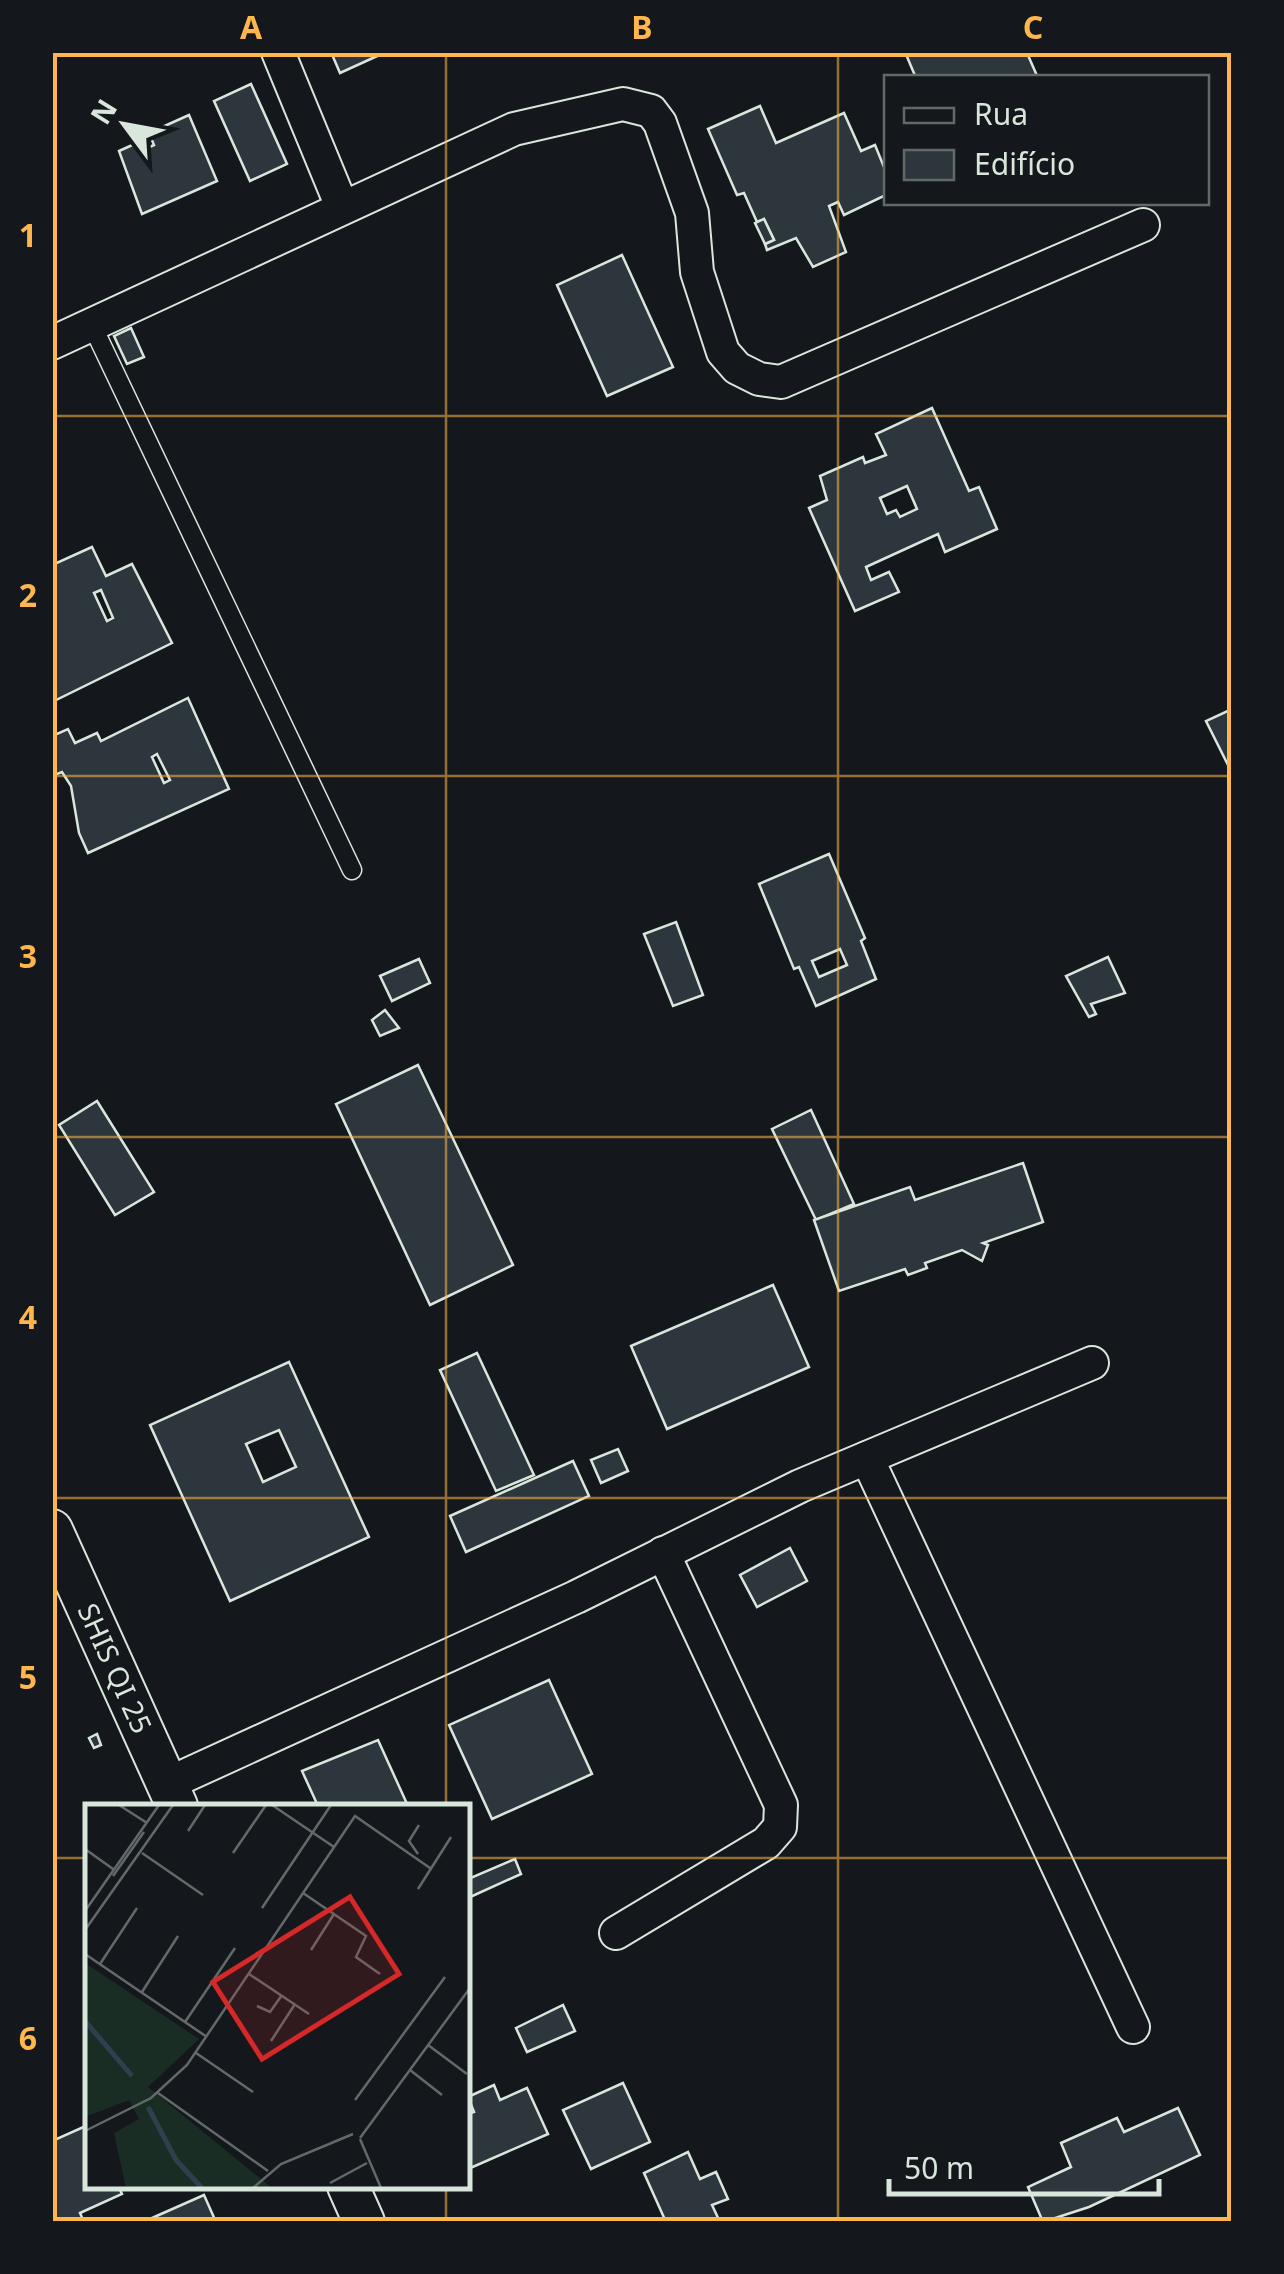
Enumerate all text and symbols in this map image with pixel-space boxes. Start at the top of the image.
text: A [240,5,263,48]
text: B [631,5,653,48]
text: C [1023,5,1043,48]
north arrow [75,75,175,175]
legend [884,75,1209,205]
text: N [81,92,125,131]
text: Rua [974,93,1028,134]
text: Edifício [974,143,1075,184]
text: 1 [19,213,37,256]
text: 2 [19,573,37,616]
text: 3 [19,934,37,977]
text: 4 [19,1295,37,1338]
street label: SHIS QI 25 [70,1597,162,1739]
text: 5 [19,1655,37,1698]
inset map [85,1804,470,2189]
text: 6 [19,2016,37,2059]
scale bar [889,2134,1159,2196]
text: 50 m [904,2147,974,2188]

